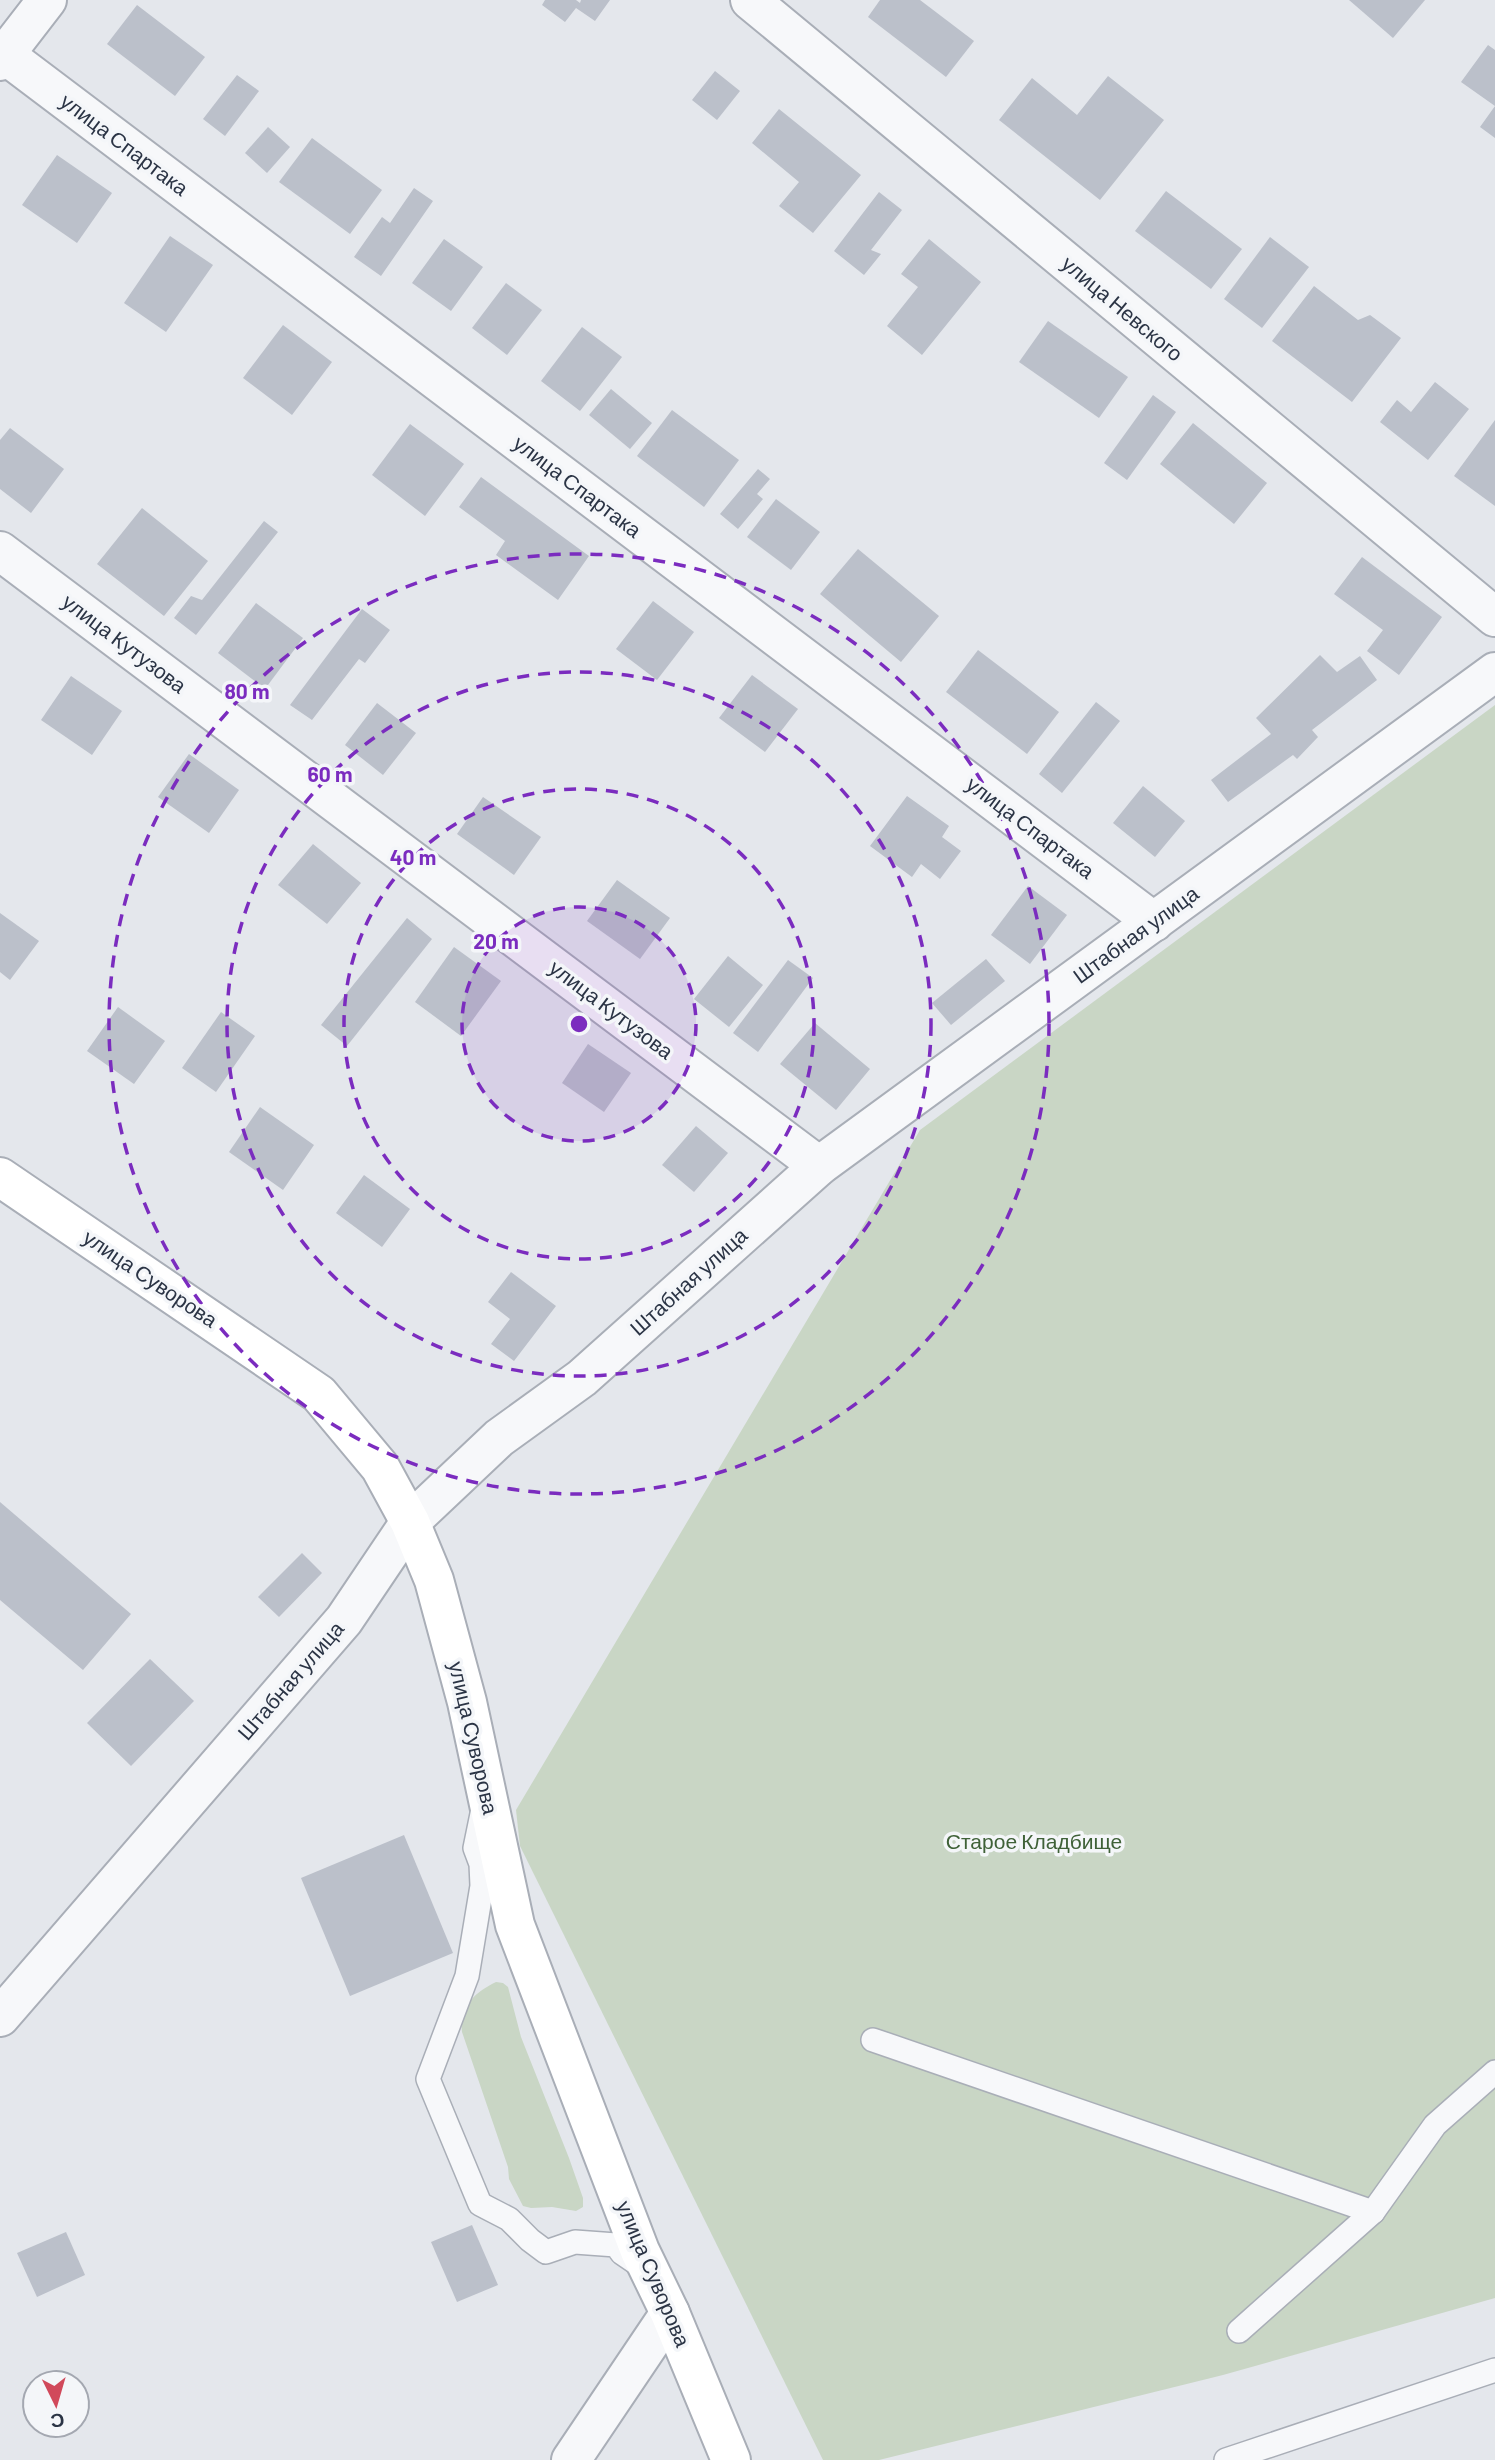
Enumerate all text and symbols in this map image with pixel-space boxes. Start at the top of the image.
street label: улица Спартака [56,88,194,200]
street label: улица Невского [1057,250,1189,366]
street label: улица Спартака [509,430,647,542]
street label: улица Кутузова [58,588,192,698]
text: 80 m [224,678,270,703]
text: 60 m [308,761,352,786]
street label: улица Спартака [962,771,1100,883]
text: 40 m [390,844,436,869]
street label: Штабная улица [1068,880,1203,988]
text: 20 m [473,928,519,953]
street label: улица Кутузова [545,954,679,1064]
centre of rings [567,1012,591,1036]
street label: Штабная улица [624,1222,752,1340]
street label: улица Суворова [79,1224,223,1332]
street label: Штабная улица [232,1615,348,1744]
street label: улица Суворова [445,1659,504,1817]
park label: Старое Кладбище [946,1828,1122,1853]
street label: улица Суворова [612,2197,697,2350]
north arrow [21,2369,91,2439]
text: С [49,2409,65,2434]

